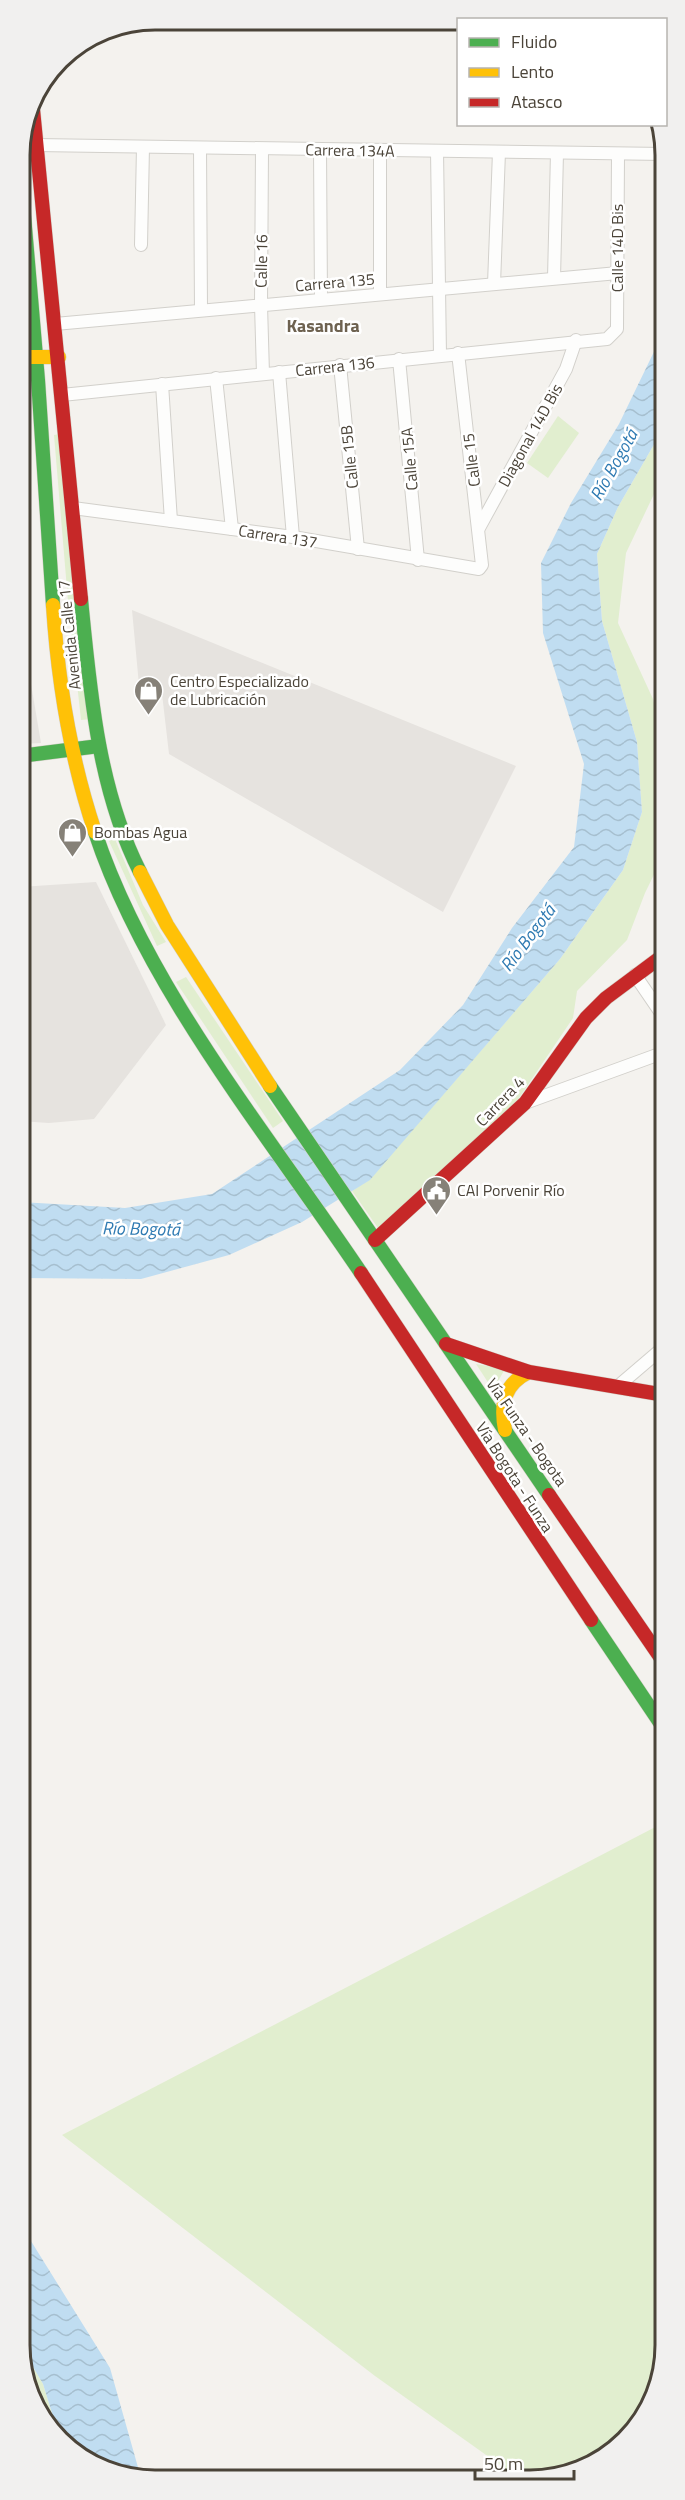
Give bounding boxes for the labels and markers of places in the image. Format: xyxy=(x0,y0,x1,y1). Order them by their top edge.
place label: Centro Especializado de Lubricación xyxy=(170,669,309,711)
shop icon: Centro Especializado de Lubricación xyxy=(133,674,165,716)
shop icon: Bombas Agua xyxy=(57,816,89,858)
place label: Bombas Agua xyxy=(94,820,187,844)
public building icon: CAI Porvenir Río xyxy=(420,1174,452,1216)
place label: CAI Porvenir Río xyxy=(457,1178,565,1202)

